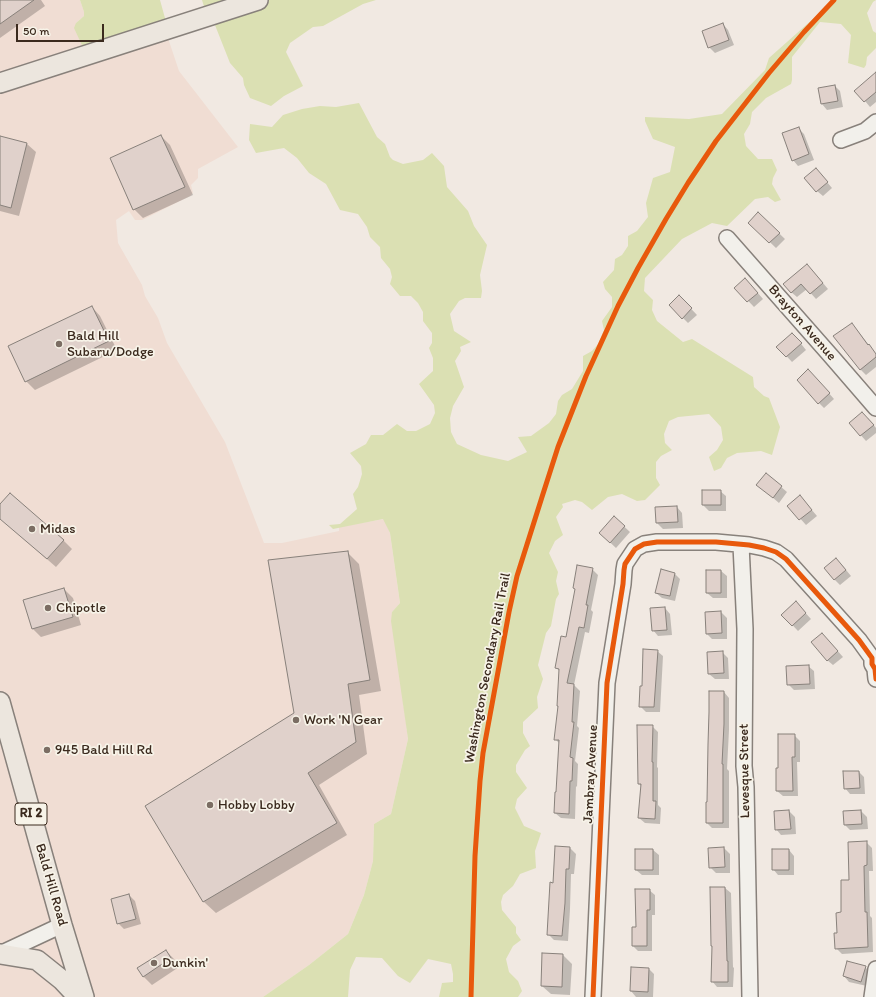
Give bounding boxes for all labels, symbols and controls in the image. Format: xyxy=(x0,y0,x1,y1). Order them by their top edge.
scale bar xyxy=(18,16,106,42)
text: 50 m xyxy=(23,24,49,38)
street label: Brayton Avenue xyxy=(764,281,840,365)
place label: Bald Hill Subaru/Dodge xyxy=(67,328,154,360)
marker: Bald Hill Subaru/Dodge xyxy=(54,339,64,349)
place label: Midas xyxy=(40,521,75,537)
marker: Midas xyxy=(27,524,37,534)
street label: Washington Secondary Rail Trail xyxy=(461,571,515,765)
place label: Chipotle xyxy=(56,600,106,616)
marker: Chipotle xyxy=(43,603,53,613)
place label: Work 'N Gear xyxy=(304,712,383,728)
marker: Work 'N Gear xyxy=(291,715,301,725)
street label: Levesque Street xyxy=(736,723,754,819)
street label: Jambray Avenue xyxy=(580,724,602,824)
place label: 945 Bald Hill Rd xyxy=(55,742,153,758)
marker: 945 Bald Hill Rd xyxy=(42,745,52,755)
place label: Hobby Lobby xyxy=(218,797,295,813)
marker: Hobby Lobby xyxy=(205,800,215,810)
road number: RI 2 xyxy=(15,803,47,825)
street label: Bald Hill Road xyxy=(31,842,71,928)
place label: Dunkin' xyxy=(162,955,208,971)
marker: Dunkin' xyxy=(149,958,159,968)

